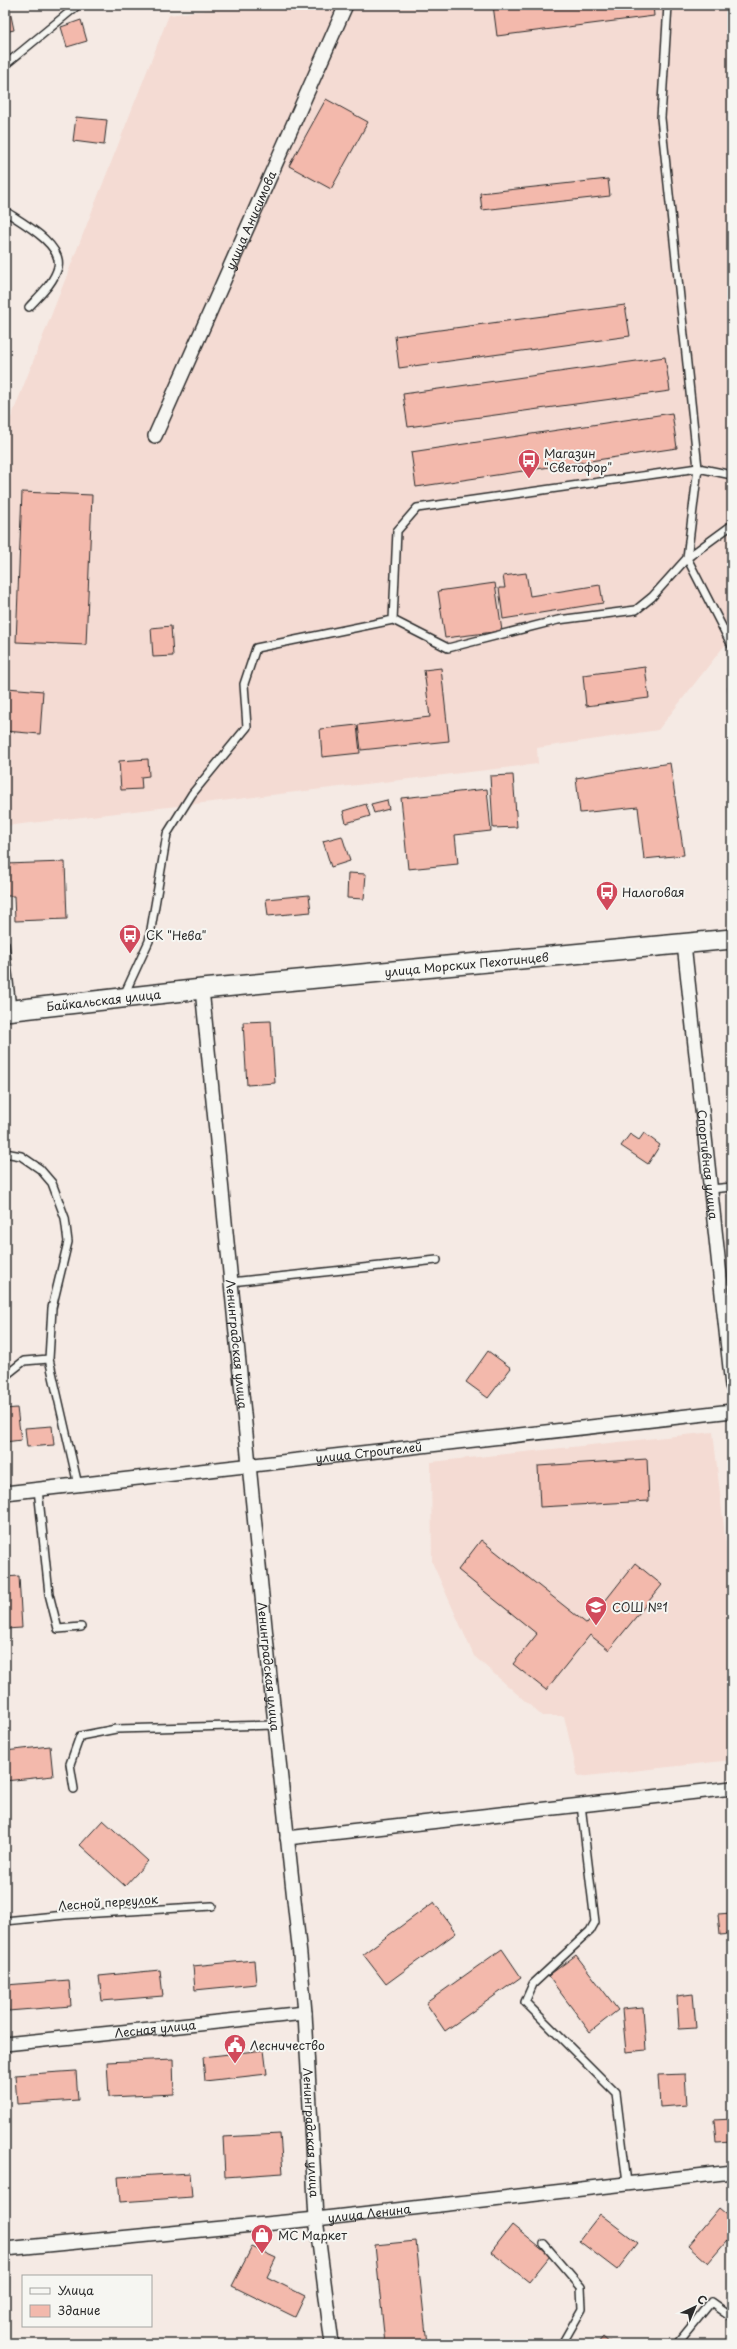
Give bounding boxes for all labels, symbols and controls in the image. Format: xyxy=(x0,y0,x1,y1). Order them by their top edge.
street label: улица Анисимова xyxy=(221,167,281,273)
place label: Магазин "Светофор" xyxy=(544,444,612,476)
bus stop icon: Магазин "Светофор" xyxy=(516,447,542,480)
bus stop icon: Налоговая xyxy=(594,879,620,912)
place label: Налоговая xyxy=(622,883,685,901)
bus stop icon: СК "Нева" xyxy=(117,922,143,955)
place label: СК "Нева" xyxy=(146,926,207,944)
street label: улица Морских Пехотинцев xyxy=(384,947,550,981)
street label: Байкальская улица xyxy=(45,985,162,1015)
street label: Спортивная улица xyxy=(693,1109,723,1221)
street label: Ленинградская улица xyxy=(222,1279,253,1410)
street label: улица Строителей xyxy=(314,1437,423,1467)
school or university icon: СОШ №1 xyxy=(583,1594,609,1627)
place label: СОШ №1 xyxy=(612,1598,668,1616)
street label: Ленинградская улица xyxy=(254,1601,285,1733)
street label: Лесной переулок xyxy=(57,1889,159,1914)
street label: Лесная улица xyxy=(114,2015,197,2042)
public building icon: Лесничество xyxy=(222,2032,248,2065)
place label: Лесничество xyxy=(250,2036,325,2054)
street label: Ленинградская улица xyxy=(299,2067,324,2198)
street label: улица Ленина xyxy=(327,2199,412,2227)
shop icon: МС Маркет xyxy=(249,2222,275,2255)
place label: МС Маркет xyxy=(278,2226,347,2244)
legend xyxy=(22,2275,152,2327)
text: Улица xyxy=(58,2281,94,2299)
north arrow xyxy=(675,2287,715,2327)
text: С xyxy=(693,2290,711,2308)
text: Здание xyxy=(58,2301,100,2319)

